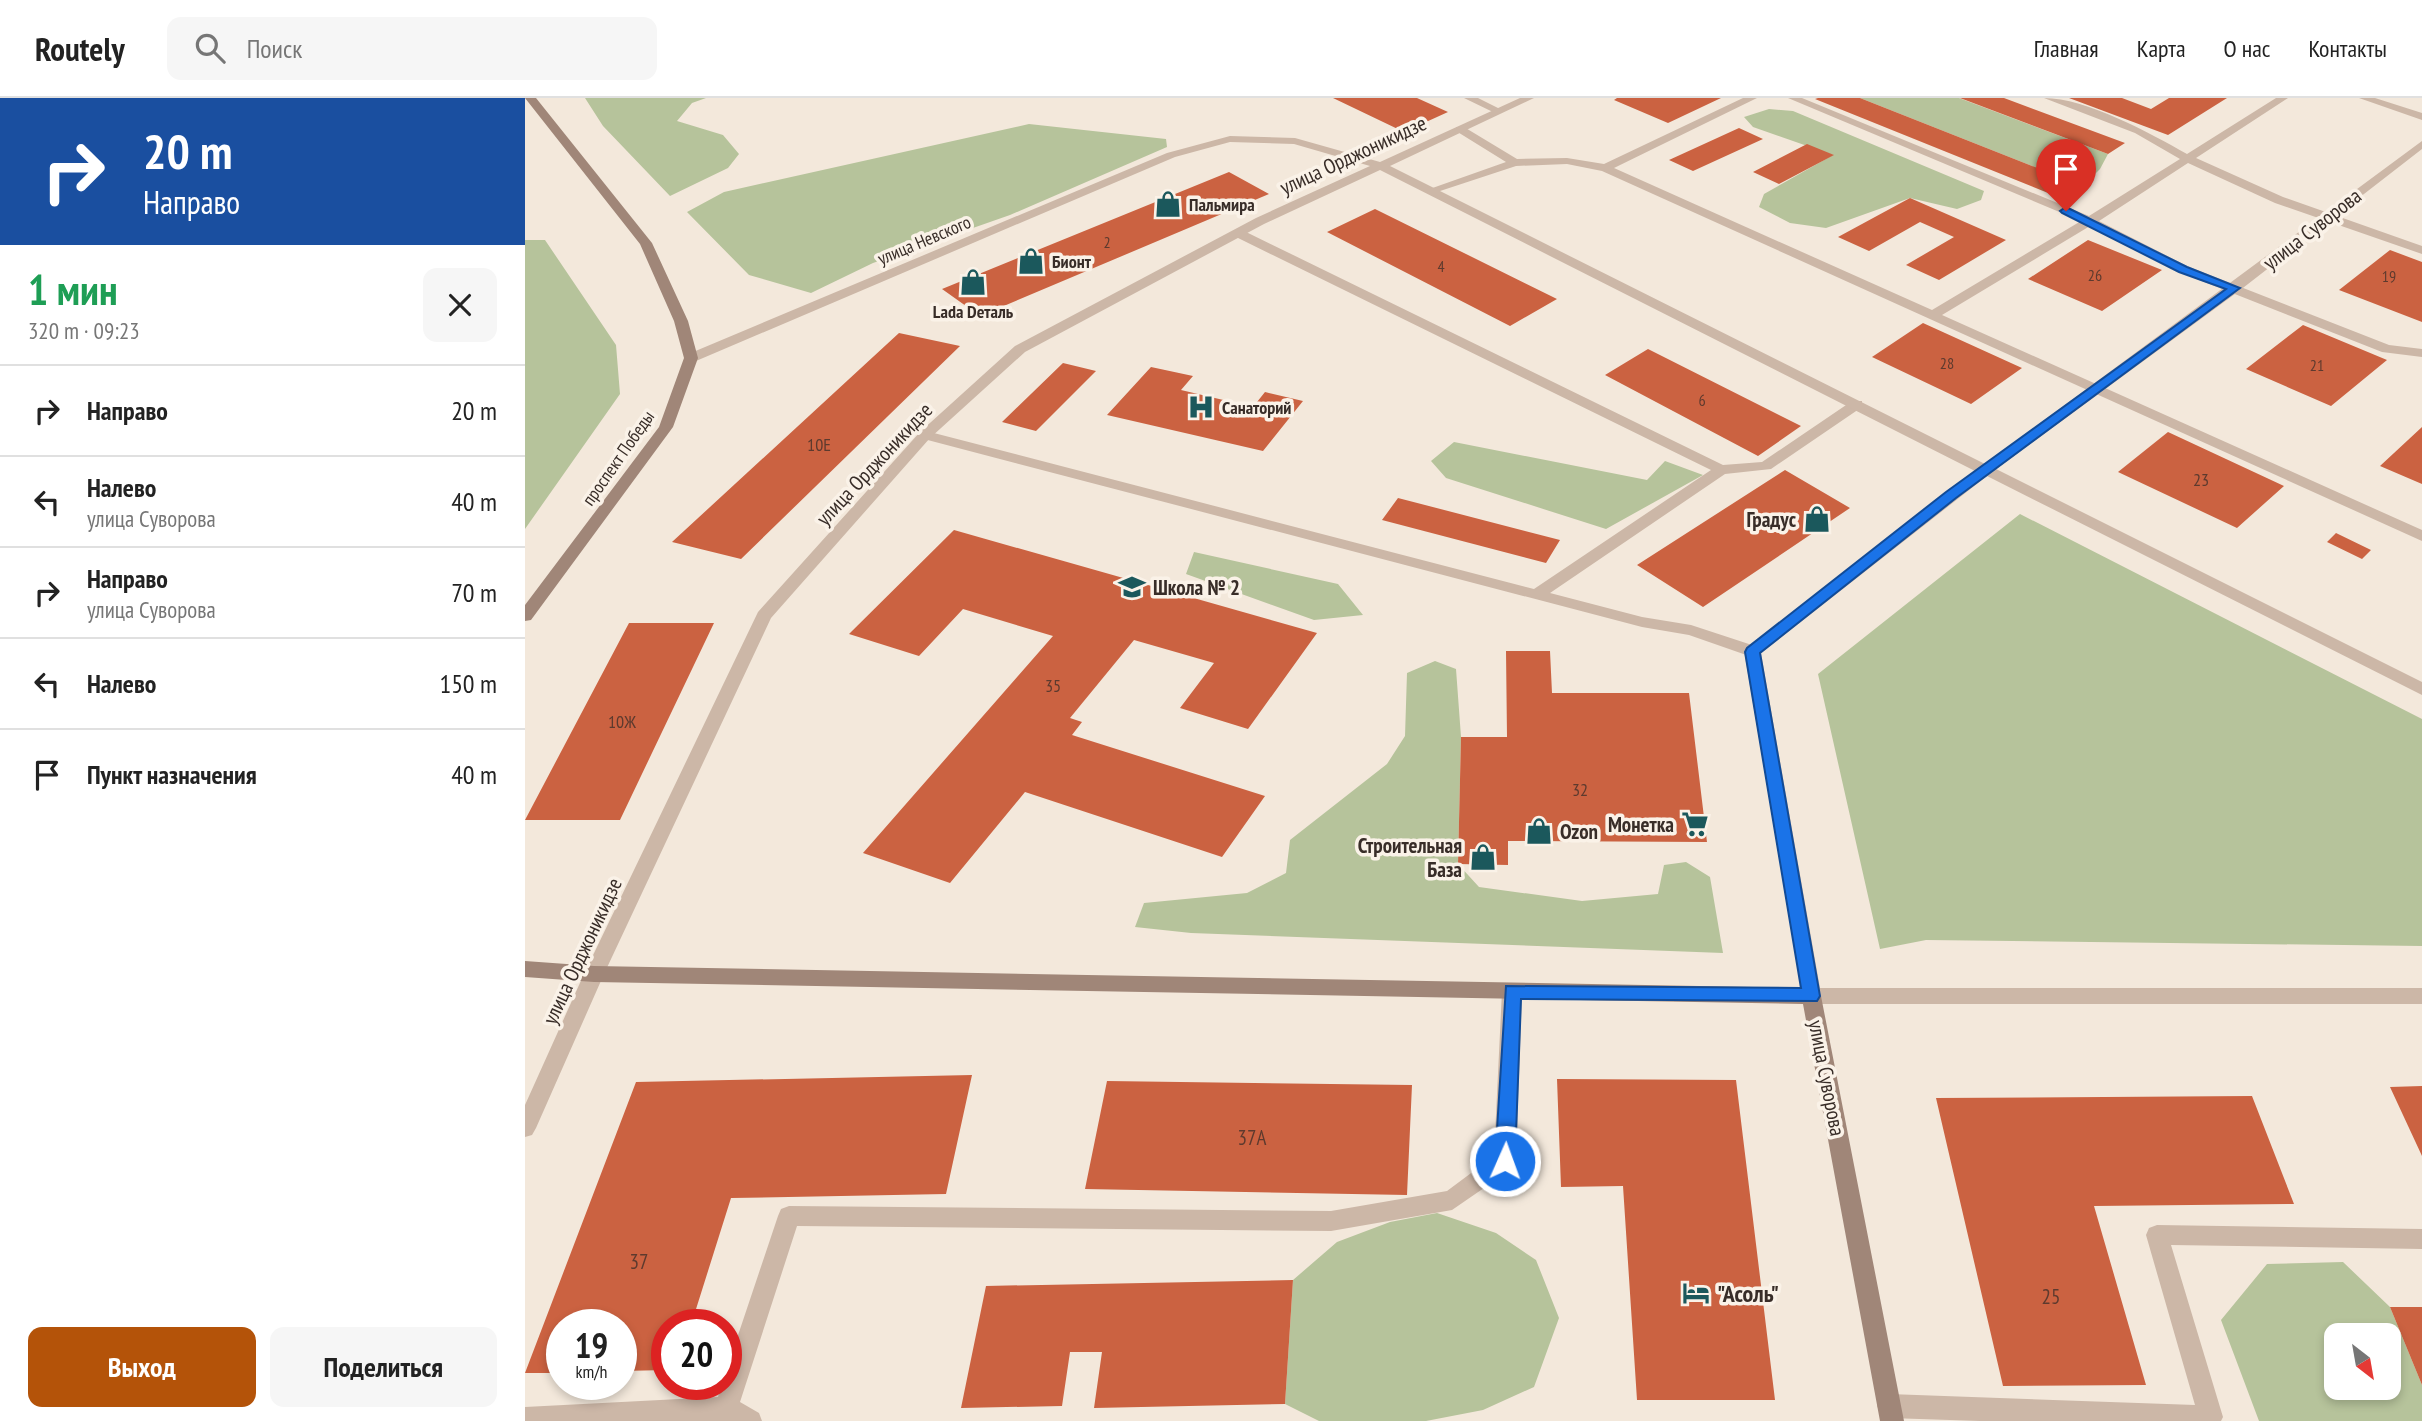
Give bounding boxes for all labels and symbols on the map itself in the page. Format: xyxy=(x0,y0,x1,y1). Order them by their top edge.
street label: улица Орджоникидзе xyxy=(1275,109,1431,201)
pin xyxy=(2036,139,2096,211)
street label: улица Суворова xyxy=(2257,182,2367,276)
shop icon: Пальмира xyxy=(1153,189,1183,219)
place label: Пальмира xyxy=(1189,193,1255,216)
street label: улица Невского xyxy=(874,210,974,270)
house number: 2 xyxy=(1103,232,1111,252)
shop icon: Бионт xyxy=(1016,246,1046,276)
place label: Бионт xyxy=(1052,250,1092,273)
house number: 4 xyxy=(1437,256,1445,276)
house number: 26 xyxy=(2088,265,2102,285)
house number: 19 xyxy=(2382,266,2396,286)
shop icon: Lada Dеталь xyxy=(958,267,988,297)
place label: Lada Dеталь xyxy=(933,300,1014,323)
house number: 28 xyxy=(1940,353,1954,373)
house number: 21 xyxy=(2310,355,2324,375)
house number: 6 xyxy=(1698,390,1706,410)
hospital icon: Санаторий xyxy=(1186,392,1216,422)
place label: Санаторий xyxy=(1222,396,1291,419)
street label: улица Орджоникидзе xyxy=(810,397,938,531)
street label: проспект Победы xyxy=(577,406,659,510)
house number: 10Е xyxy=(807,433,831,456)
house number: 23 xyxy=(2193,468,2209,491)
shop icon: Градус xyxy=(1802,504,1832,534)
place label: Градус xyxy=(1746,506,1797,533)
school or university icon: Школа № 2 xyxy=(1117,572,1147,602)
place label: Школа № 2 xyxy=(1153,574,1240,601)
house number: 35 xyxy=(1045,674,1061,697)
house number: 10Ж xyxy=(608,710,636,733)
house number: 32 xyxy=(1572,778,1588,801)
supermarket icon: Монетка xyxy=(1680,809,1710,839)
place label: Монетка xyxy=(1608,811,1674,838)
shop icon: Ozon xyxy=(1524,816,1554,846)
place label: Ozon xyxy=(1560,818,1598,845)
place label: Строительная База xyxy=(1358,832,1462,883)
shop icon: Строительная База xyxy=(1468,842,1498,872)
street label: улица Орджоникидзе xyxy=(536,873,628,1029)
street label: улица Суворова xyxy=(1803,1018,1851,1138)
house number: 37А xyxy=(1238,1124,1266,1151)
position arrow xyxy=(1468,1124,1542,1198)
house number: 37 xyxy=(630,1248,648,1275)
hotel icon: "Асоль" xyxy=(1681,1278,1711,1308)
place label: "Асоль" xyxy=(1717,1278,1779,1309)
house number: 25 xyxy=(2042,1283,2060,1310)
speed limit sign: 20 xyxy=(651,1309,742,1400)
north arrow xyxy=(2324,1323,2401,1400)

